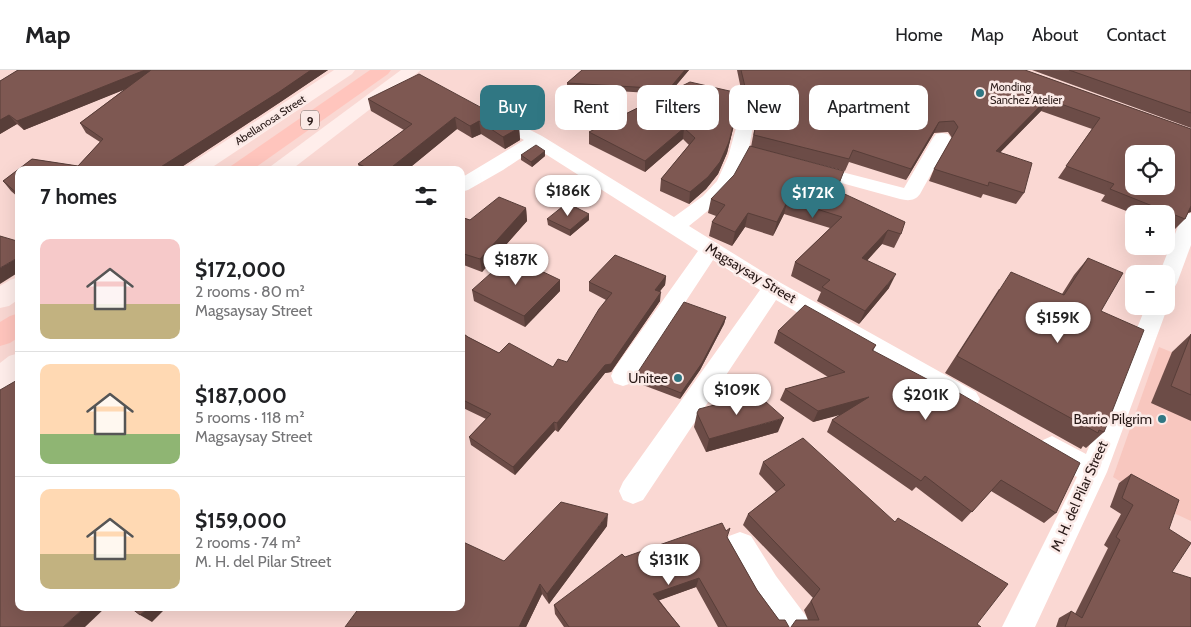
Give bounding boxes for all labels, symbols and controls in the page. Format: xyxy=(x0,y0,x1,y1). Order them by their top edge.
text: Map xyxy=(25,20,71,49)
text: Home xyxy=(895,24,943,46)
text: Map xyxy=(971,24,1004,46)
text: About xyxy=(1032,24,1078,46)
text: Contact xyxy=(1106,24,1166,46)
place label: Monding Sanchez Atelier xyxy=(990,80,1062,107)
chip: Buy xyxy=(480,85,545,130)
chip: Rent xyxy=(555,85,627,130)
chip: Filters xyxy=(637,85,719,130)
chip: New xyxy=(729,85,799,130)
chip: Apartment xyxy=(809,85,928,130)
marker: Monding Sanchez Atelier xyxy=(974,87,986,99)
street label: Abellanosa Street xyxy=(232,92,308,148)
road number: 9 xyxy=(301,110,319,130)
map controls xyxy=(1125,145,1175,315)
button: locate xyxy=(1125,145,1175,195)
pin: $186K xyxy=(533,174,603,217)
pin: $172K xyxy=(778,176,848,219)
text: $186K xyxy=(546,181,590,200)
icon: filters xyxy=(412,182,440,210)
text: $172K xyxy=(792,183,834,202)
text: 7 homes xyxy=(40,184,117,209)
button: + xyxy=(1125,205,1175,255)
street label: Magsaysay Street xyxy=(702,239,800,307)
pin: $187K xyxy=(481,244,551,286)
text: $187K xyxy=(494,250,538,269)
text: $172,000 xyxy=(195,257,286,282)
icon: home xyxy=(80,259,140,319)
button: − xyxy=(1125,265,1175,315)
text: 2 rooms · 80 m² xyxy=(195,282,305,301)
text: Magsaysay Street xyxy=(195,301,312,320)
pin: $159K xyxy=(1023,302,1093,344)
text: $159K xyxy=(1037,308,1079,327)
place label: Unitee xyxy=(628,369,668,387)
marker: Unitee xyxy=(672,372,684,384)
pin: $109K xyxy=(702,374,772,416)
pin: $201K xyxy=(891,378,961,421)
text: $109K xyxy=(714,380,760,399)
text: $187,000 xyxy=(195,383,287,408)
icon: home xyxy=(80,384,140,444)
text: $201K xyxy=(904,385,948,404)
text: 5 rooms · 118 m² xyxy=(195,408,304,427)
place label: Barrio Pilgrim xyxy=(1073,410,1152,428)
marker: Barrio Pilgrim xyxy=(1156,413,1168,425)
text: Magsaysay Street xyxy=(195,427,312,446)
street label: M. H. del Pilar Street xyxy=(1047,438,1112,554)
text: $159,000 xyxy=(195,508,287,533)
icon: home xyxy=(80,509,140,569)
text: 2 rooms · 74 m² xyxy=(195,533,301,552)
pin: $131K xyxy=(634,544,704,586)
text: $131K xyxy=(649,550,689,569)
text: M. H. del Pilar Street xyxy=(195,552,331,571)

